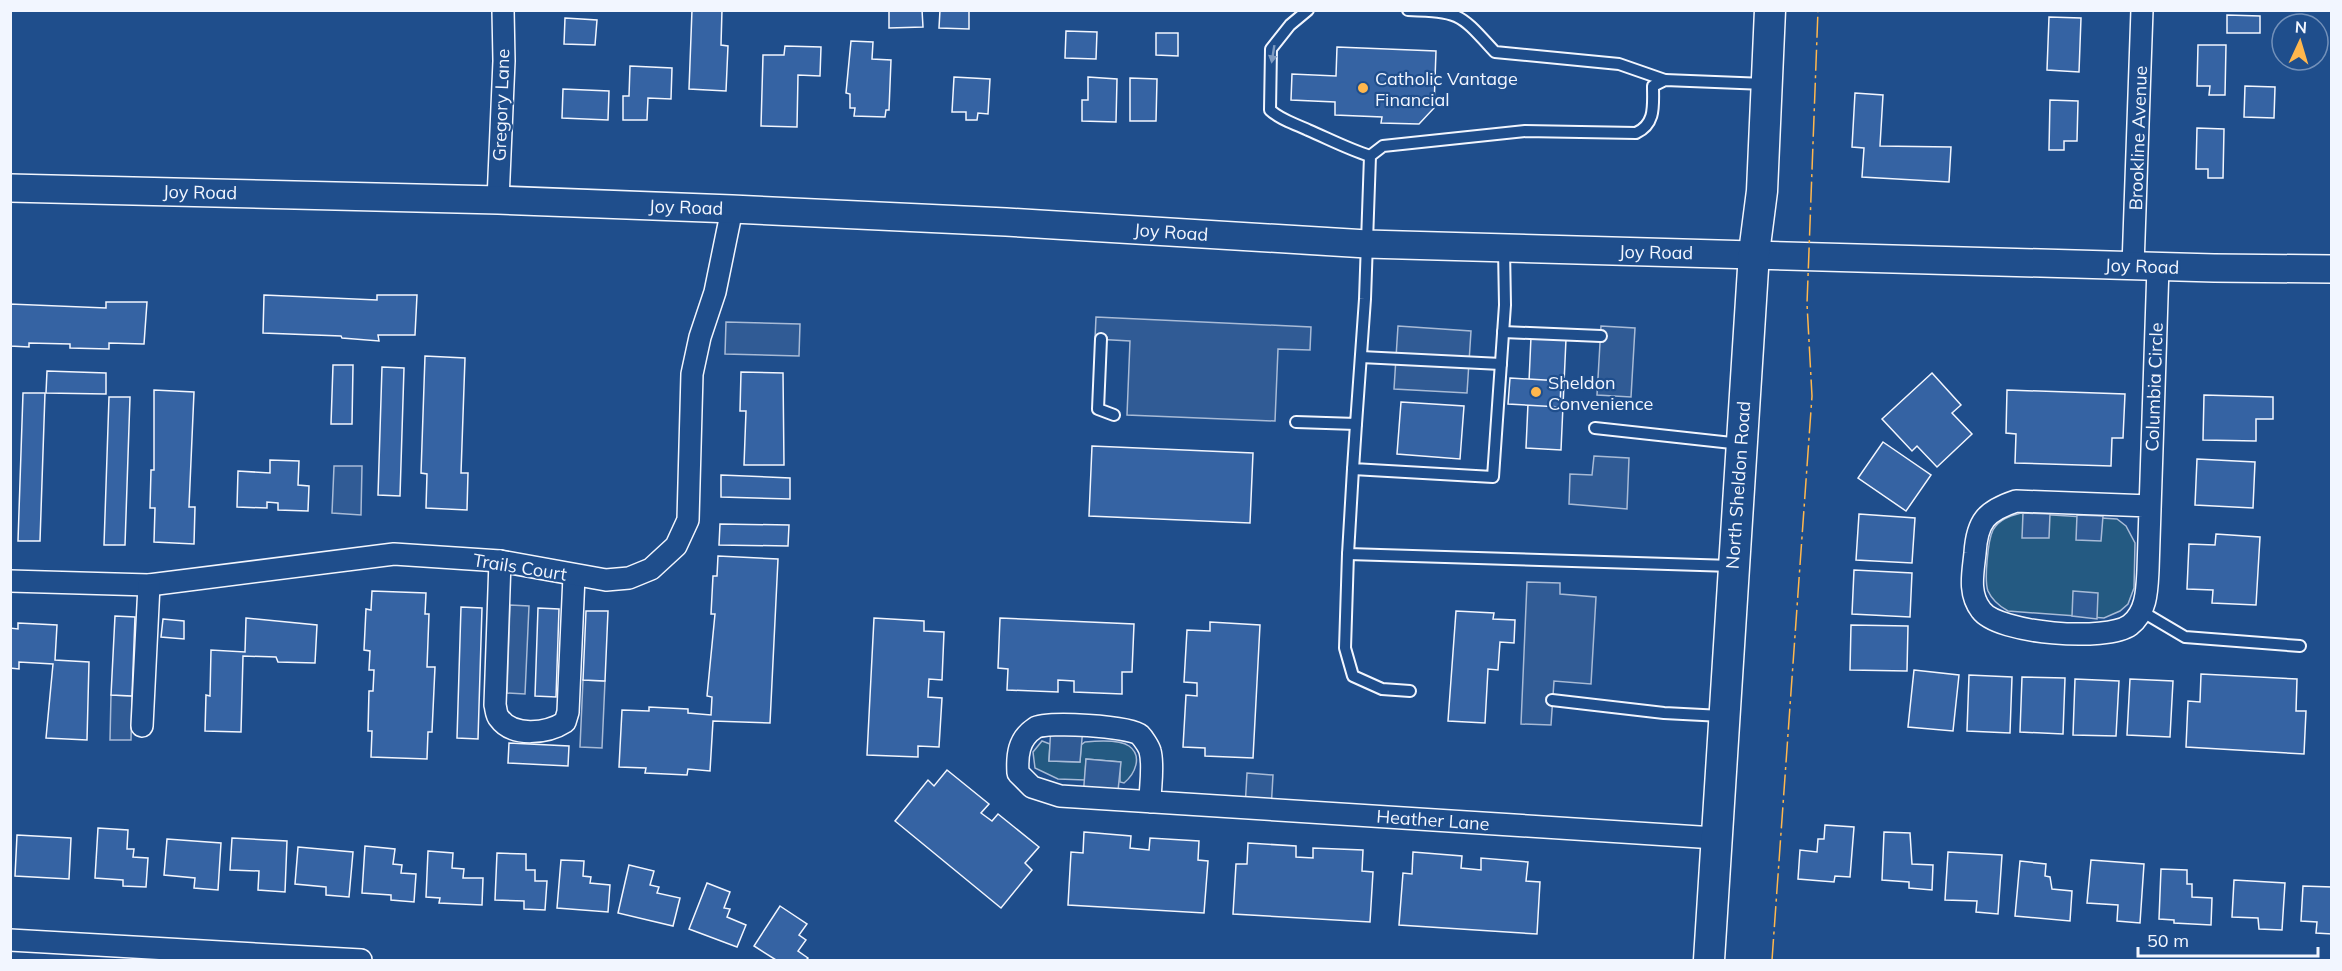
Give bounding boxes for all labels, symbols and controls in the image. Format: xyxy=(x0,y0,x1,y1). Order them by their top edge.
north arrow xyxy=(2270,12,2330,72)
text: N xyxy=(2294,17,2308,37)
one-way arrow xyxy=(1268,44,1277,63)
street label: Gregory Lane xyxy=(488,48,514,162)
street label: Brookline Avenue xyxy=(2124,65,2152,211)
place label: Catholic Vantage Financial xyxy=(1375,67,1518,111)
marker: Catholic Vantage Financial xyxy=(1356,81,1370,95)
street label: Joy Road xyxy=(163,180,237,204)
street label: Joy Road xyxy=(648,194,724,220)
street label: Joy Road xyxy=(1133,218,1209,246)
street label: Joy Road xyxy=(1619,240,1693,264)
street label: Joy Road xyxy=(2104,253,2180,279)
street label: Columbia Circle xyxy=(2140,322,2168,452)
place label: Sheldon Convenience xyxy=(1548,371,1653,415)
marker: Sheldon Convenience xyxy=(1529,385,1543,399)
street label: North Sheldon Road xyxy=(1721,400,1755,570)
street label: Trails Court xyxy=(471,548,569,586)
street label: Heather Lane xyxy=(1376,805,1490,835)
scale bar xyxy=(2138,920,2318,958)
text: 50 m xyxy=(2147,929,2189,952)

